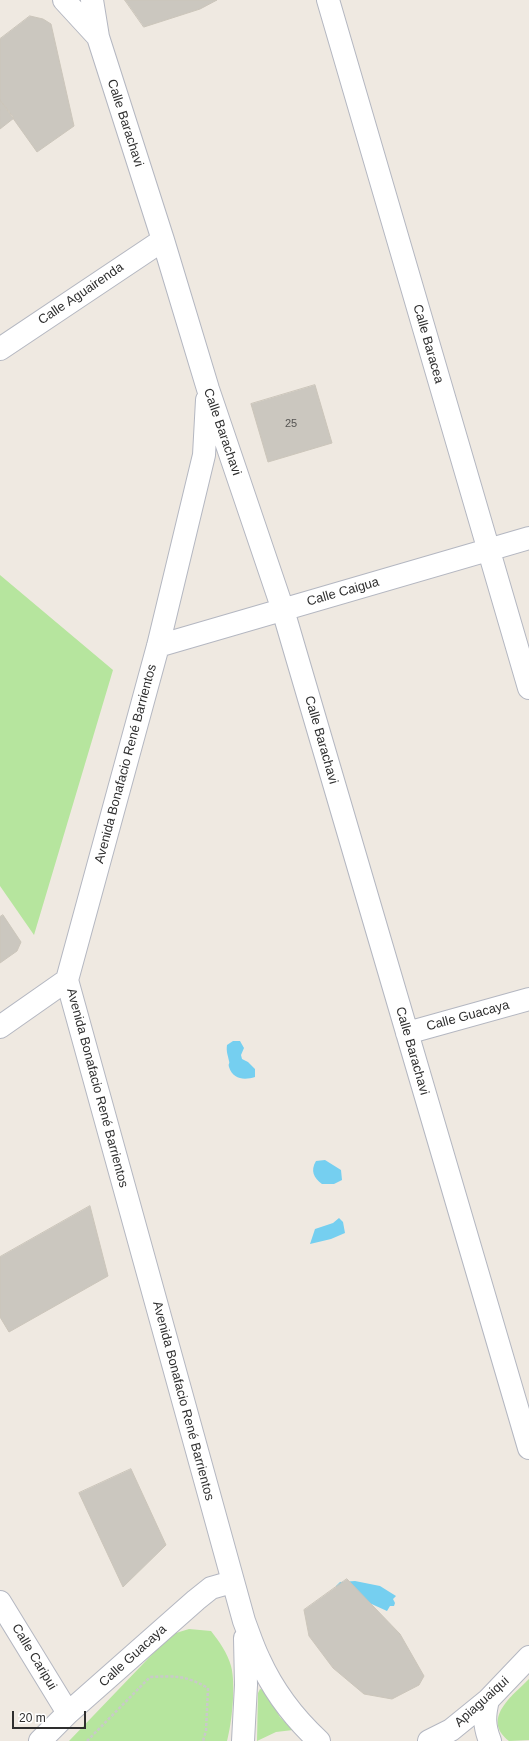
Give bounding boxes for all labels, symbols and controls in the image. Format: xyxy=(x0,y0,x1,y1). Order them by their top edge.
street label: Calle Barachavi xyxy=(104,77,146,169)
street label: Calle Aguairenda xyxy=(35,260,127,328)
street label: Calle Baracea xyxy=(409,303,447,385)
street label: Calle Barachavi xyxy=(200,386,244,478)
house number: 25 xyxy=(285,417,297,431)
street label: Calle Caigua xyxy=(305,574,381,610)
street label: Avenida Bonafacio René Barrientos xyxy=(92,663,160,865)
street label: Calle Barachavi xyxy=(301,694,341,786)
street label: Avenida Bonafacio René Barrientos xyxy=(63,987,131,1189)
street label: Calle Guacaya xyxy=(425,997,511,1035)
street label: Calle Barachavi xyxy=(392,1005,432,1097)
street label: Avenida Bonafacio René Barrientos xyxy=(149,1300,217,1502)
street label: Calle Caripui xyxy=(8,1621,60,1693)
street label: Calle Guacaya xyxy=(96,1622,170,1690)
street label: Apiaguaiqui xyxy=(452,1673,512,1731)
scale bar xyxy=(14,1703,88,1729)
text: 20 m xyxy=(19,1711,46,1725)

